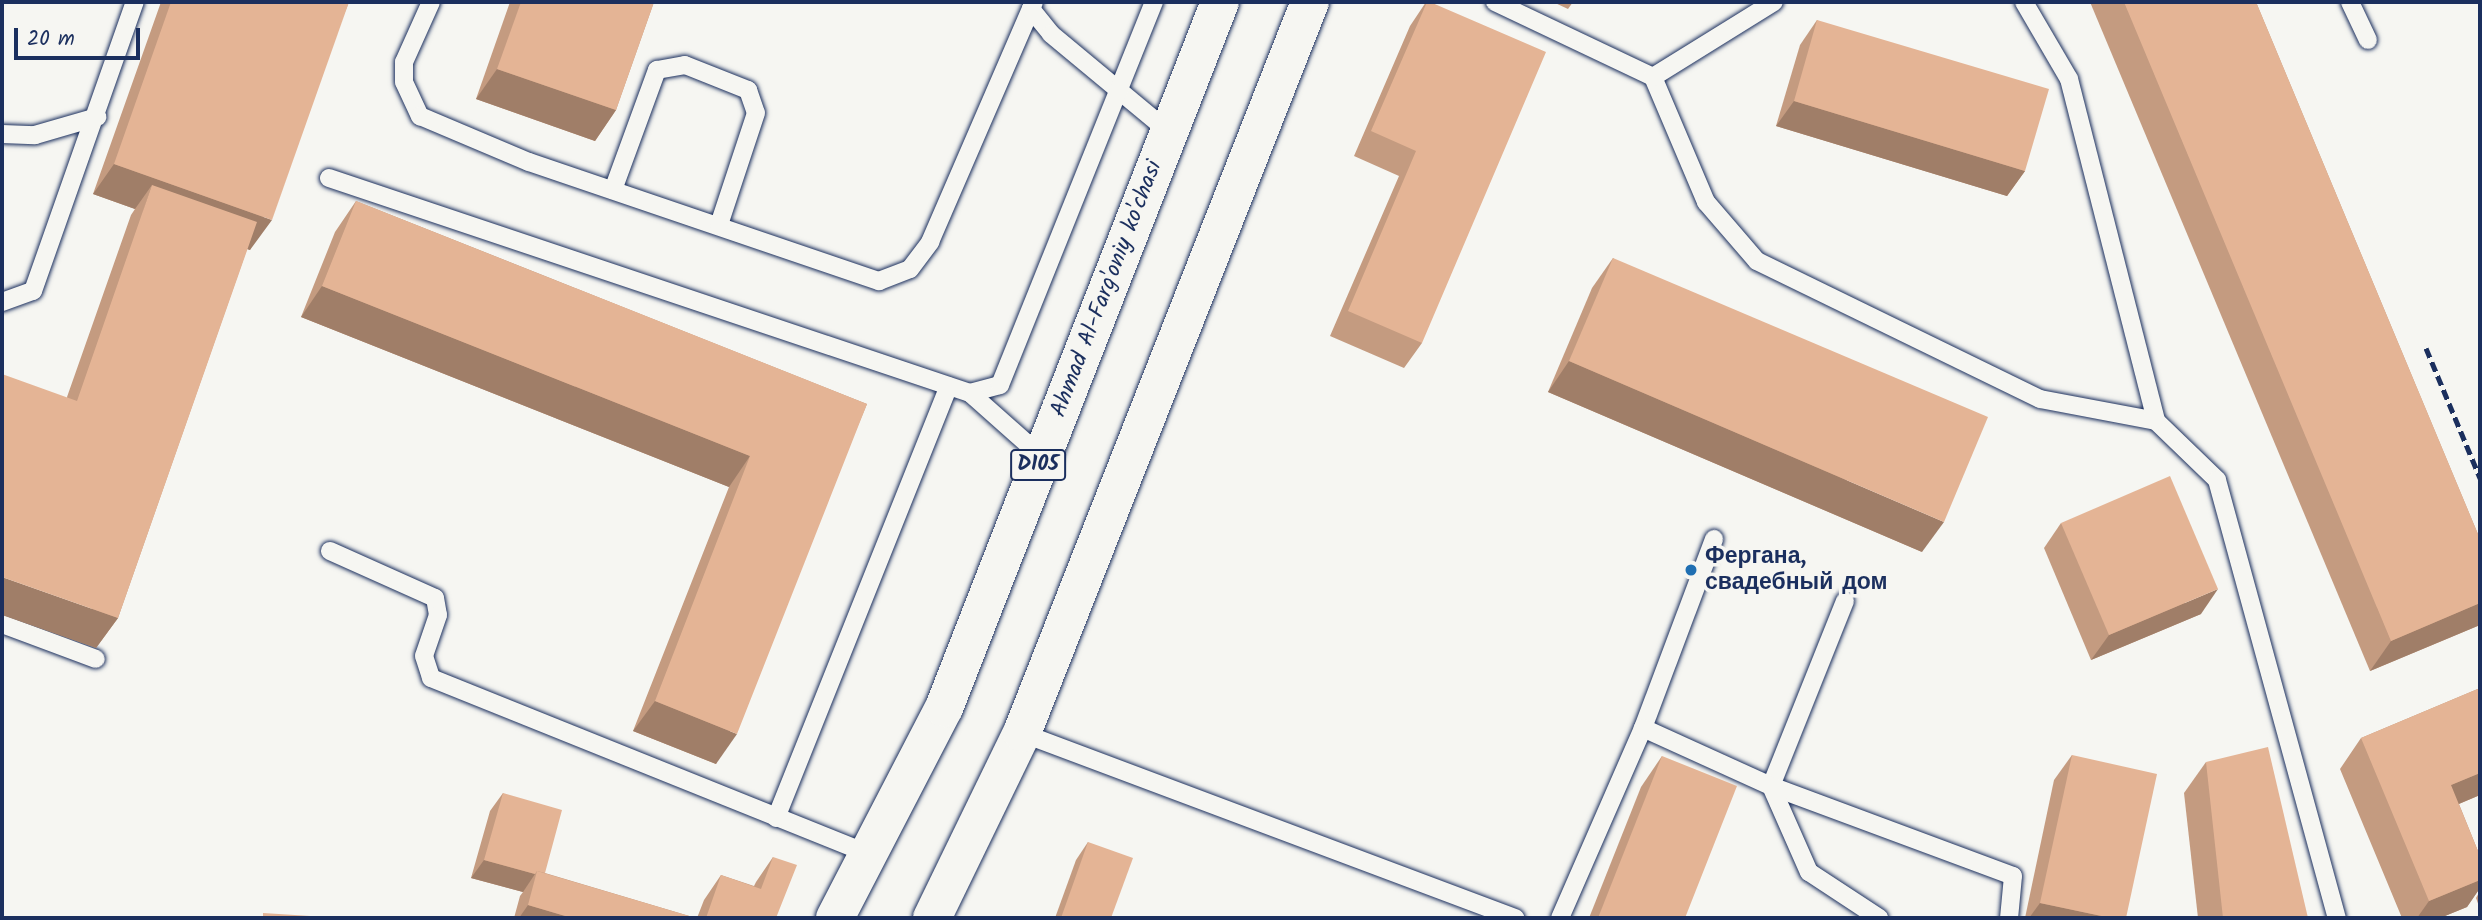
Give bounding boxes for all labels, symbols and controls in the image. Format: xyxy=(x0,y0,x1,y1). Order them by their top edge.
scale bar xyxy=(18,14,144,58)
text: 20 m xyxy=(27,23,75,56)
street label: Ahmad Al-Farg'oniy ko'chasi xyxy=(1045,157,1169,421)
road number: D105 xyxy=(1010,448,1066,482)
place label: Фергана, свадебный дом xyxy=(1705,543,1888,597)
marker: Фергана, свадебный дом xyxy=(1683,562,1699,578)

